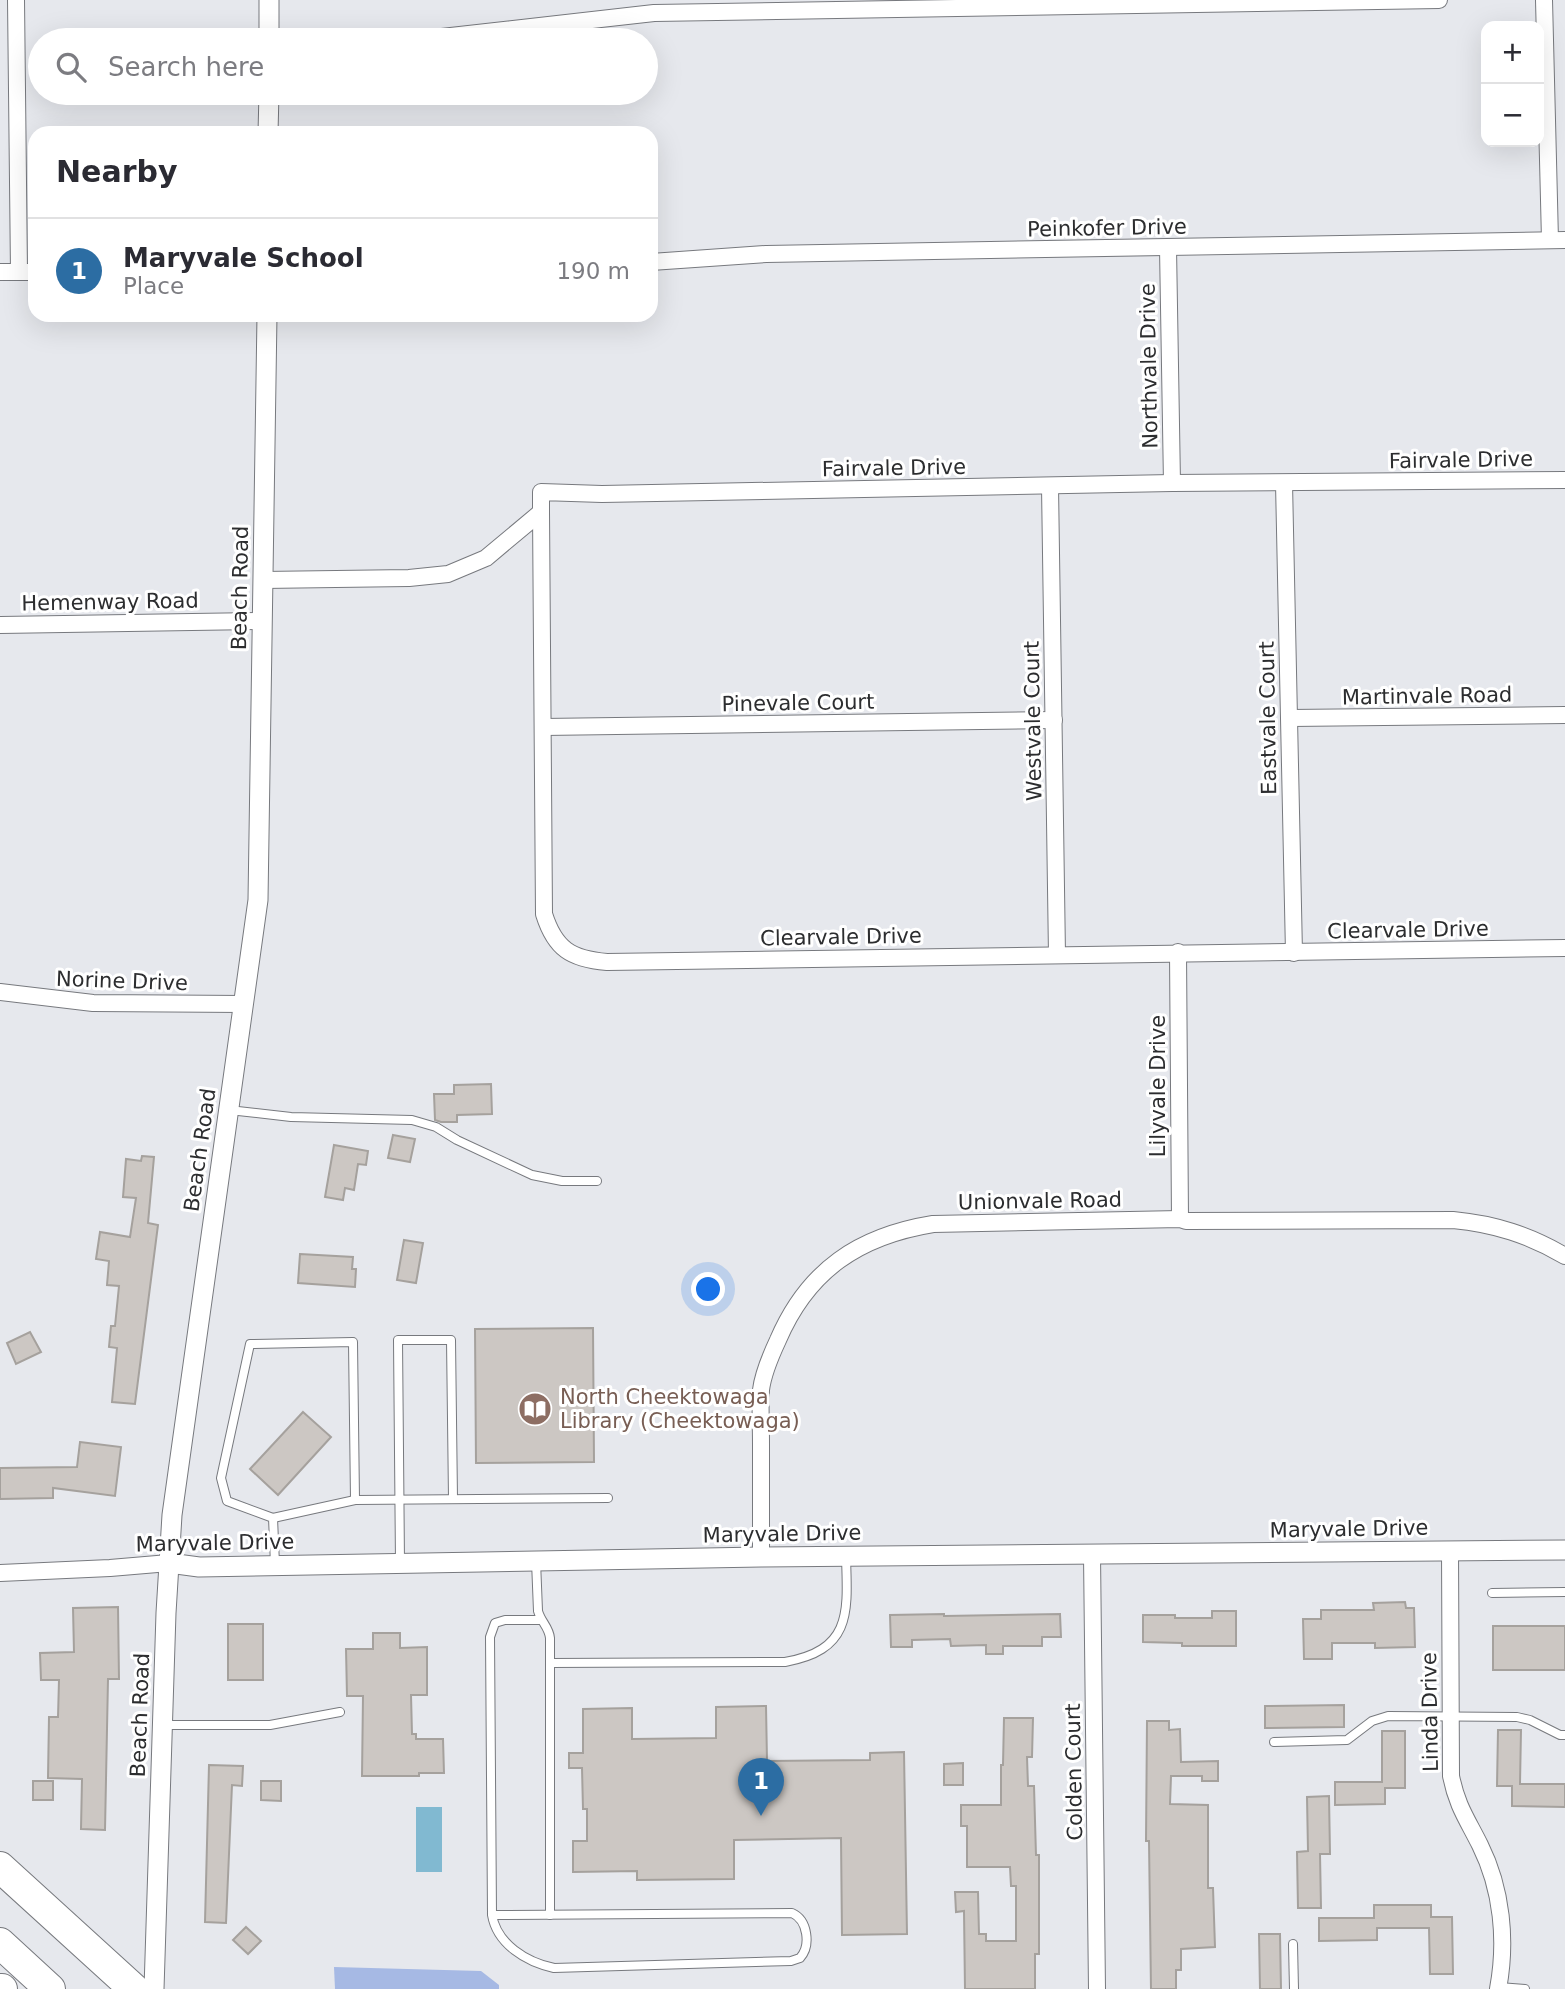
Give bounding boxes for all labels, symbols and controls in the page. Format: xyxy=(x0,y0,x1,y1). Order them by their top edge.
map controls xyxy=(1481,21,1544,147)
button: + xyxy=(1481,21,1544,84)
search box xyxy=(28,28,658,105)
icon: search xyxy=(52,48,90,86)
text: Search here xyxy=(108,52,264,82)
button: − xyxy=(1481,84,1544,147)
text: Nearby xyxy=(56,154,178,189)
street label: Peinkofer Drive xyxy=(1027,215,1187,241)
text: Maryvale School xyxy=(123,243,364,273)
text: 1 xyxy=(71,258,87,284)
text: 190 m xyxy=(556,258,630,284)
text: Place xyxy=(123,273,184,299)
street label: Northvale Drive xyxy=(1136,283,1162,449)
street label: Fairvale Drive xyxy=(1389,447,1533,473)
street label: Fairvale Drive xyxy=(822,455,966,481)
street label: Beach Road xyxy=(227,526,253,650)
street label: Hemenway Road xyxy=(21,588,199,616)
street label: Westvale Court xyxy=(1020,641,1046,801)
street label: Eastvale Court xyxy=(1255,641,1281,795)
street label: Martinvale Road xyxy=(1342,683,1512,709)
street label: Pinevale Court xyxy=(721,690,875,716)
street label: Clearvale Drive xyxy=(1327,917,1489,943)
street label: Clearvale Drive xyxy=(760,924,922,950)
street label: Norine Drive xyxy=(56,967,188,995)
street label: Lilyvale Drive xyxy=(1146,1015,1170,1157)
street label: Beach Road xyxy=(179,1087,221,1213)
street label: Unionvale Road xyxy=(958,1188,1122,1214)
your location xyxy=(691,1272,725,1306)
place label: North Cheektowaga Library (Cheektowaga) xyxy=(560,1385,800,1433)
library icon: North Cheektowaga Library (Cheektowaga) xyxy=(516,1390,554,1428)
street label: Maryvale Drive xyxy=(1269,1516,1429,1542)
street label: Maryvale Drive xyxy=(702,1521,862,1547)
street label: Maryvale Drive xyxy=(135,1530,295,1556)
street label: Beach Road xyxy=(126,1652,154,1778)
street label: Linda Drive xyxy=(1417,1652,1443,1772)
street label: Colden Court xyxy=(1061,1703,1087,1841)
pin: 1 xyxy=(738,1758,784,1816)

